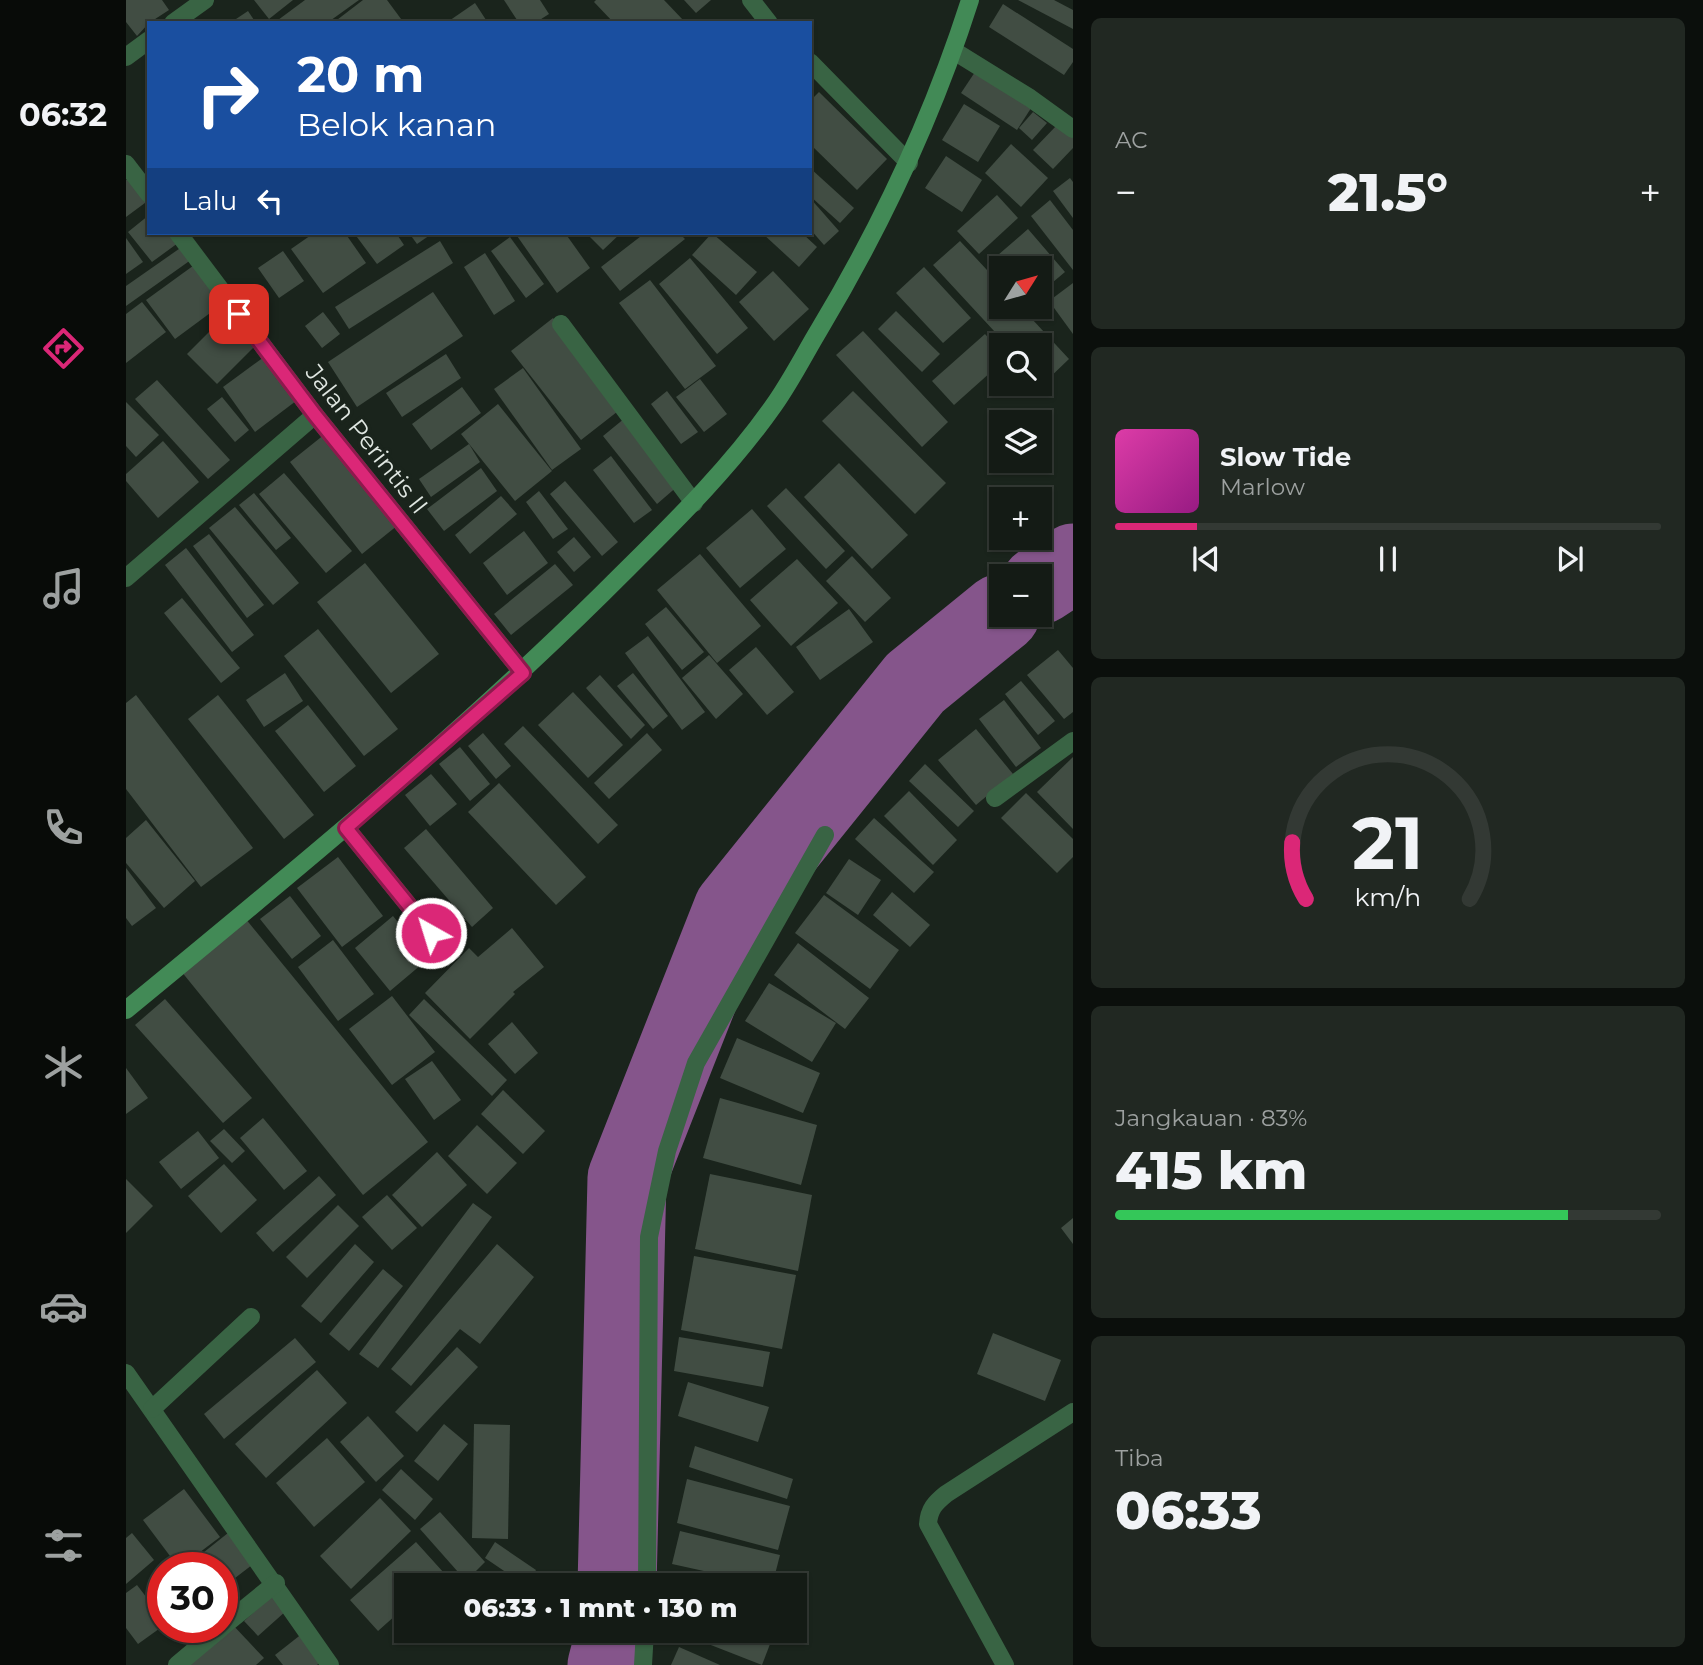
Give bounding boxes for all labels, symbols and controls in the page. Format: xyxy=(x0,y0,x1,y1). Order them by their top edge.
text: 20 m xyxy=(297,45,424,104)
icon: right xyxy=(182,49,273,140)
text: 06:32 xyxy=(19,95,107,134)
text: Belok kanan xyxy=(297,105,497,144)
text: AC xyxy=(1115,126,1148,154)
text: 21.5° xyxy=(1328,161,1448,224)
text: − xyxy=(1115,169,1137,216)
text: + xyxy=(1639,169,1661,216)
icon: left xyxy=(251,182,289,220)
text: Lalu xyxy=(182,185,237,217)
north arrow xyxy=(989,256,1052,318)
map controls xyxy=(989,256,1052,627)
pin xyxy=(209,284,269,344)
icon: arrive xyxy=(220,295,258,333)
icon: directions xyxy=(39,324,88,373)
button: search xyxy=(989,333,1052,396)
street label: Jalan Perintis II xyxy=(299,358,434,519)
button: layers xyxy=(989,410,1052,473)
text: Slow Tide xyxy=(1220,441,1351,473)
text: Marlow xyxy=(1220,473,1305,501)
button: + xyxy=(989,487,1052,550)
icon: previous xyxy=(1187,540,1225,578)
icon: pause xyxy=(1369,540,1407,578)
icon: next xyxy=(1551,540,1589,578)
icon: music xyxy=(39,564,88,613)
button: − xyxy=(989,564,1052,627)
text: 21 xyxy=(1352,799,1424,887)
icon: phone xyxy=(39,803,88,852)
text: km/h xyxy=(1355,881,1421,911)
position arrow xyxy=(394,896,468,970)
icon: climate xyxy=(39,1042,88,1091)
text: Jangkauan · 83% xyxy=(1115,1104,1307,1132)
text: 415 km xyxy=(1115,1139,1307,1202)
icon: car xyxy=(39,1282,88,1331)
text: Tiba xyxy=(1115,1444,1163,1472)
text: 06:33 xyxy=(1115,1479,1262,1542)
icon: filters xyxy=(39,1521,88,1570)
speed limit sign: 30 xyxy=(147,1552,238,1643)
text: 06:33 · 1 mnt · 130 m xyxy=(463,1592,738,1624)

